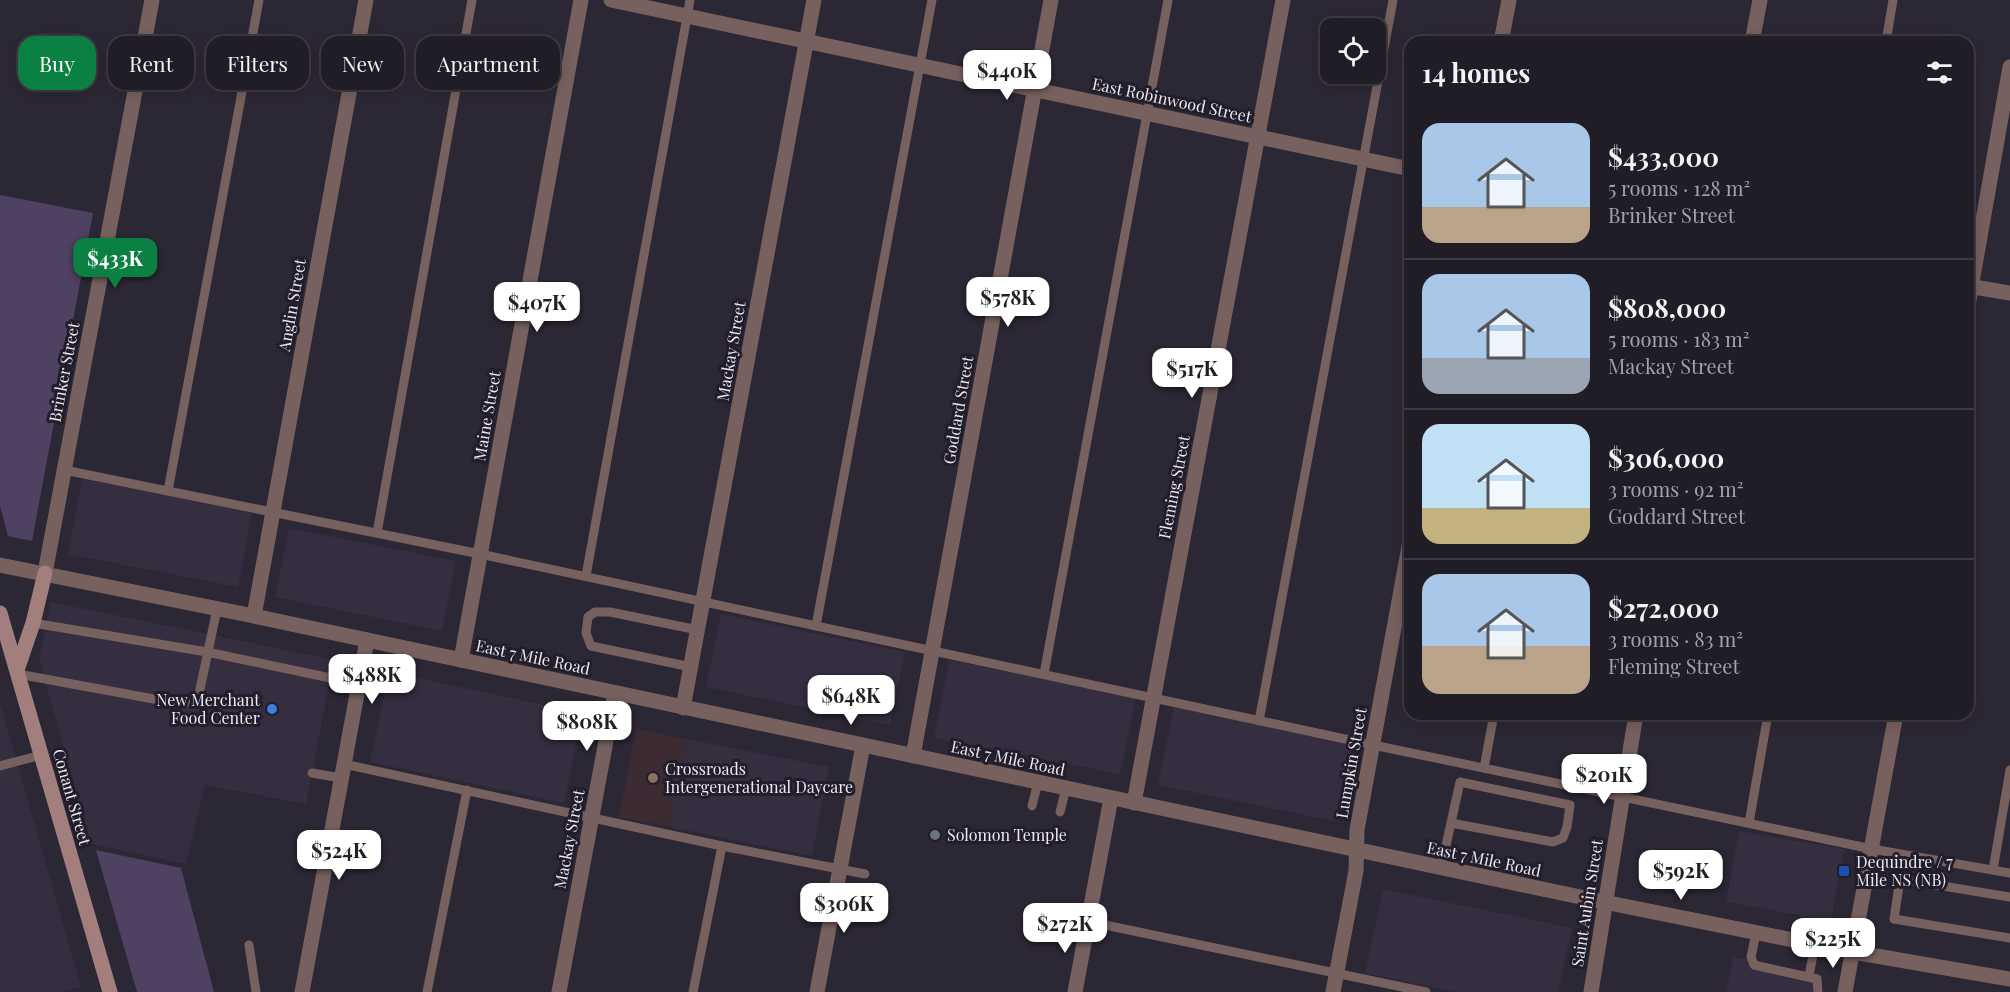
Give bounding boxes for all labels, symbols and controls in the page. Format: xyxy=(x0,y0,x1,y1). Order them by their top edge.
map controls xyxy=(1320,18,1386,84)
button: locate xyxy=(1320,18,1386,84)
chip: Buy xyxy=(18,36,96,90)
chip: Rent xyxy=(108,36,194,90)
chip: Filters xyxy=(206,36,309,90)
chip: New xyxy=(321,36,404,90)
chip: Apartment xyxy=(416,36,560,90)
pin: $440K xyxy=(965,50,1049,101)
text: 14 homes xyxy=(1422,55,1530,90)
text: $440K xyxy=(977,56,1037,83)
icon: filters xyxy=(1923,56,1956,89)
street label: East Robinwood Street xyxy=(1090,72,1254,127)
text: $433,000 xyxy=(1608,139,1719,174)
icon: home xyxy=(1470,147,1542,219)
text: 5 rooms · 128 m² xyxy=(1608,174,1750,201)
text: Brinker Street xyxy=(1608,201,1735,228)
pin: $433K xyxy=(73,238,157,289)
text: $433K xyxy=(87,244,143,271)
street label: Anglin Street xyxy=(273,257,310,354)
pin: $578K xyxy=(966,277,1050,328)
pin: $407K xyxy=(495,282,579,333)
text: $578K xyxy=(980,283,1036,310)
text: $407K xyxy=(508,288,566,315)
text: $808,000 xyxy=(1608,290,1726,325)
icon: home xyxy=(1470,298,1542,370)
street label: Mackay Street xyxy=(711,299,750,402)
street label: Brinker Street xyxy=(44,320,84,424)
text: 5 rooms · 183 m² xyxy=(1608,325,1749,352)
pin: $517K xyxy=(1150,348,1234,399)
text: Mackay Street xyxy=(1608,352,1734,379)
street label: Goddard Street xyxy=(938,354,977,466)
text: $517K xyxy=(1166,354,1218,381)
street label: Maine Street xyxy=(468,369,505,463)
street label: Fleming Street xyxy=(1153,433,1194,541)
text: $306,000 xyxy=(1608,440,1724,475)
icon: home xyxy=(1470,448,1542,520)
text: 3 rooms · 92 m² xyxy=(1608,475,1744,502)
text: Goddard Street xyxy=(1608,502,1745,529)
text: $272,000 xyxy=(1608,590,1719,625)
icon: home xyxy=(1470,598,1542,670)
text: 3 rooms · 83 m² xyxy=(1608,625,1743,652)
street label: East 7 Mile Road xyxy=(474,634,592,679)
text: Fleming Street xyxy=(1608,652,1739,679)
pin: $488K xyxy=(330,654,414,705)
text: $488K xyxy=(343,660,401,687)
pin: $648K xyxy=(809,675,893,726)
text: $648K xyxy=(822,681,880,708)
place label: New Merchant Food Center xyxy=(156,689,260,728)
pin: $808K xyxy=(545,701,629,752)
marker: New Merchant Food Center xyxy=(265,702,279,716)
street label: Lumpkin Street xyxy=(1330,706,1371,820)
text: $808K xyxy=(556,707,618,734)
street label: East 7 Mile Road xyxy=(949,735,1067,780)
street label: Conant Street xyxy=(49,746,96,848)
pin: $201K xyxy=(1562,754,1646,805)
place label: Crossroads Intergenerational Daycare xyxy=(665,758,853,797)
text: $201K xyxy=(1576,760,1632,787)
marker: Crossroads Intergenerational Daycare xyxy=(646,771,660,785)
street label: Mackay Street xyxy=(549,787,588,890)
place label: Solomon Temple xyxy=(947,824,1067,845)
marker: Solomon Temple xyxy=(928,828,942,842)
pin: $524K xyxy=(297,830,381,881)
text: $524K xyxy=(311,836,367,863)
street label: East 7 Mile Road xyxy=(1425,836,1543,881)
street label: Saint Aubin Street xyxy=(1566,837,1607,968)
pin: $592K xyxy=(1639,850,1723,901)
place label: Dequindre / 7 Mile NS (NB) xyxy=(1856,851,1953,890)
text: $592K xyxy=(1653,856,1709,883)
marker: Dequindre / 7 Mile NS (NB) xyxy=(1837,864,1851,878)
pin: $306K xyxy=(802,883,886,934)
text: $306K xyxy=(814,889,874,916)
pin: $272K xyxy=(1023,903,1107,954)
text: $272K xyxy=(1037,909,1093,936)
pin: $225K xyxy=(1791,918,1875,969)
text: $225K xyxy=(1805,924,1861,951)

